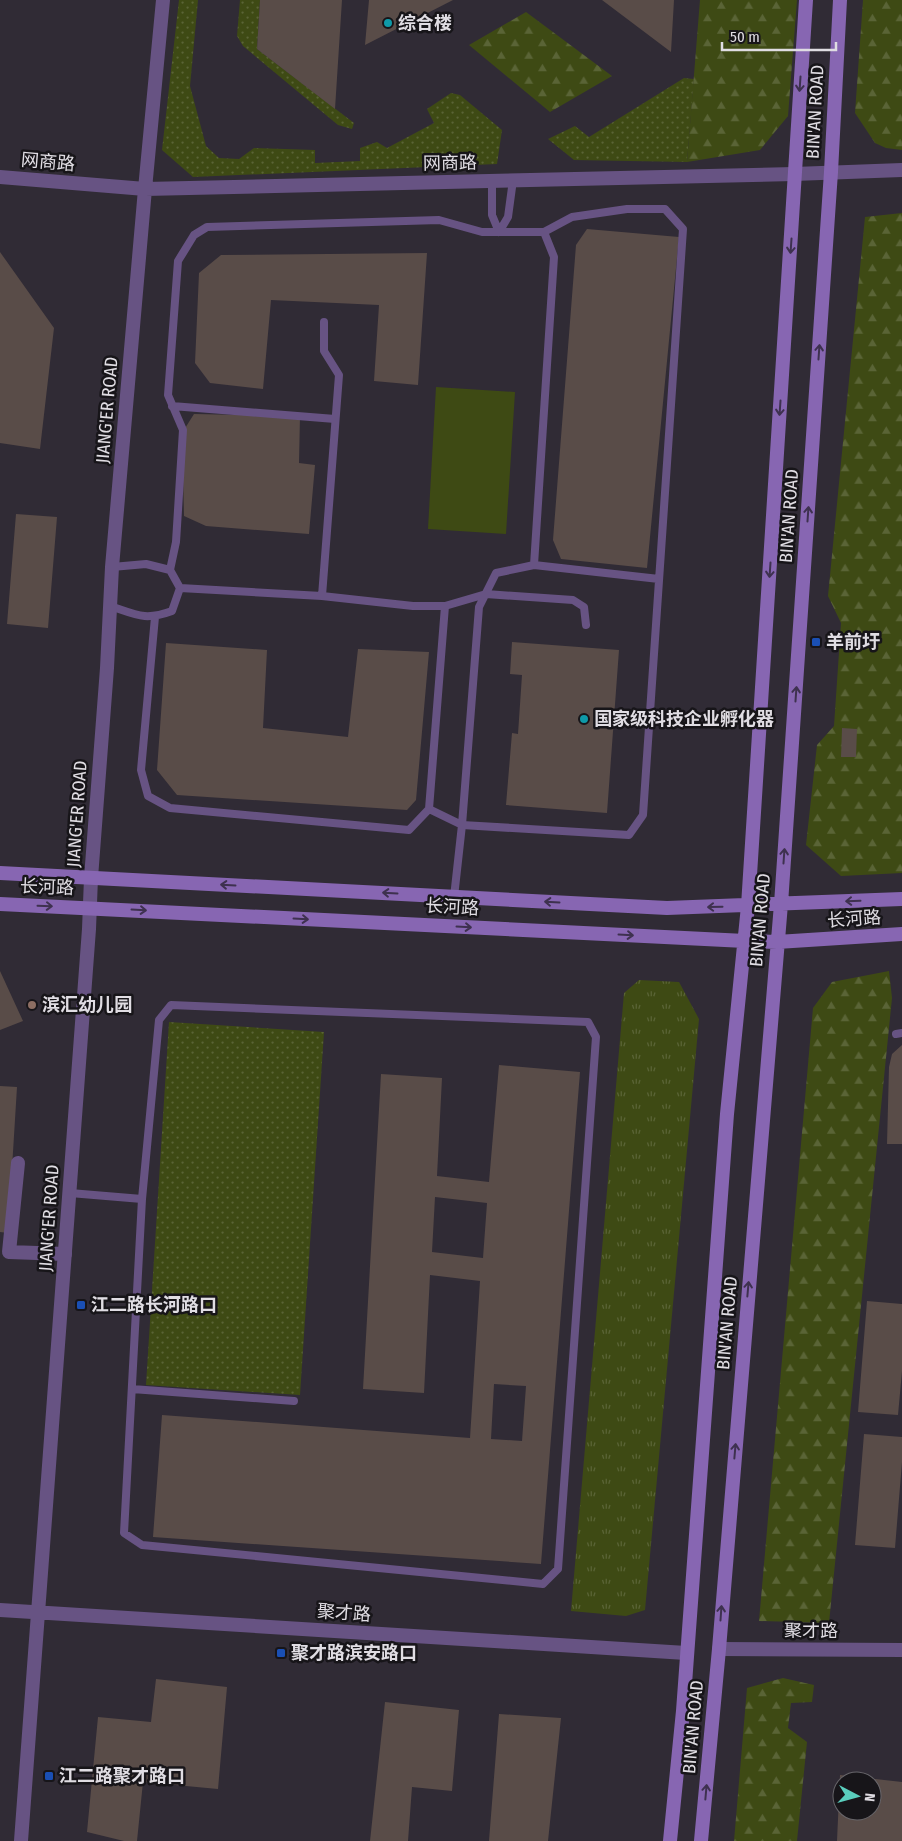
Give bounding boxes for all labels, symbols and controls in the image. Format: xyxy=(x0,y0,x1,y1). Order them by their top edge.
place label: 综合楼 xyxy=(398,12,452,34)
marker: 综合楼 xyxy=(382,17,394,29)
scale bar xyxy=(722,20,836,52)
text: 50 m xyxy=(730,28,760,46)
street label: BIN'AN ROAD xyxy=(802,65,828,159)
one-way arrow xyxy=(795,75,805,91)
street label: 网商路 xyxy=(20,149,76,175)
street label: 网商路 xyxy=(423,152,477,174)
one-way arrow xyxy=(787,238,796,254)
one-way arrow xyxy=(814,344,823,360)
street label: JIANG'ER ROAD xyxy=(91,356,123,464)
one-way arrow xyxy=(775,400,784,416)
street label: BIN'AN ROAD xyxy=(775,468,803,564)
one-way arrow xyxy=(804,506,813,522)
one-way arrow xyxy=(765,562,774,578)
place label: 羊前圩 xyxy=(826,631,880,653)
marker: 羊前圩 xyxy=(810,636,822,648)
one-way arrow xyxy=(791,686,801,702)
place label: 国家级科技企业孵化器 xyxy=(594,708,774,730)
marker: 国家级科技企业孵化器 xyxy=(578,713,590,725)
street label: JIANG'ER ROAD xyxy=(62,760,92,868)
one-way arrow xyxy=(780,848,789,864)
street label: BIN'AN ROAD xyxy=(745,872,775,968)
street label: 长河路 xyxy=(20,875,74,899)
one-way arrow xyxy=(220,880,236,890)
one-way arrow xyxy=(382,889,398,898)
street label: 长河路 xyxy=(424,895,480,919)
one-way arrow xyxy=(544,897,560,906)
one-way arrow xyxy=(846,897,862,906)
one-way arrow xyxy=(36,901,53,911)
one-way arrow xyxy=(707,902,723,911)
one-way arrow xyxy=(131,906,147,915)
street label: 长河路 xyxy=(826,906,882,932)
one-way arrow xyxy=(293,914,309,923)
one-way arrow xyxy=(455,922,471,931)
one-way arrow xyxy=(618,931,634,940)
place label: 滨汇幼儿园 xyxy=(42,994,132,1016)
marker: 滨汇幼儿园 xyxy=(26,999,38,1011)
street label: JIANG'ER ROAD xyxy=(34,1164,64,1272)
street label: BIN'AN ROAD xyxy=(712,1275,742,1371)
one-way arrow xyxy=(744,1282,753,1298)
place label: 江二路长河路口 xyxy=(91,1294,217,1316)
marker: 江二路长河路口 xyxy=(75,1299,87,1311)
one-way arrow xyxy=(730,1443,739,1459)
street label: 聚才路 xyxy=(316,1600,372,1626)
one-way arrow xyxy=(717,1605,726,1621)
street label: 聚才路 xyxy=(784,1620,838,1642)
place label: 聚才路滨安路口 xyxy=(291,1642,417,1664)
marker: 聚才路滨安路口 xyxy=(275,1647,287,1659)
street label: BIN'AN ROAD xyxy=(678,1679,708,1775)
place label: 江二路聚才路口 xyxy=(59,1765,185,1787)
marker: 江二路聚才路口 xyxy=(43,1770,55,1782)
north arrow xyxy=(832,1771,882,1821)
one-way arrow xyxy=(701,1785,711,1801)
text: N xyxy=(861,1792,878,1802)

